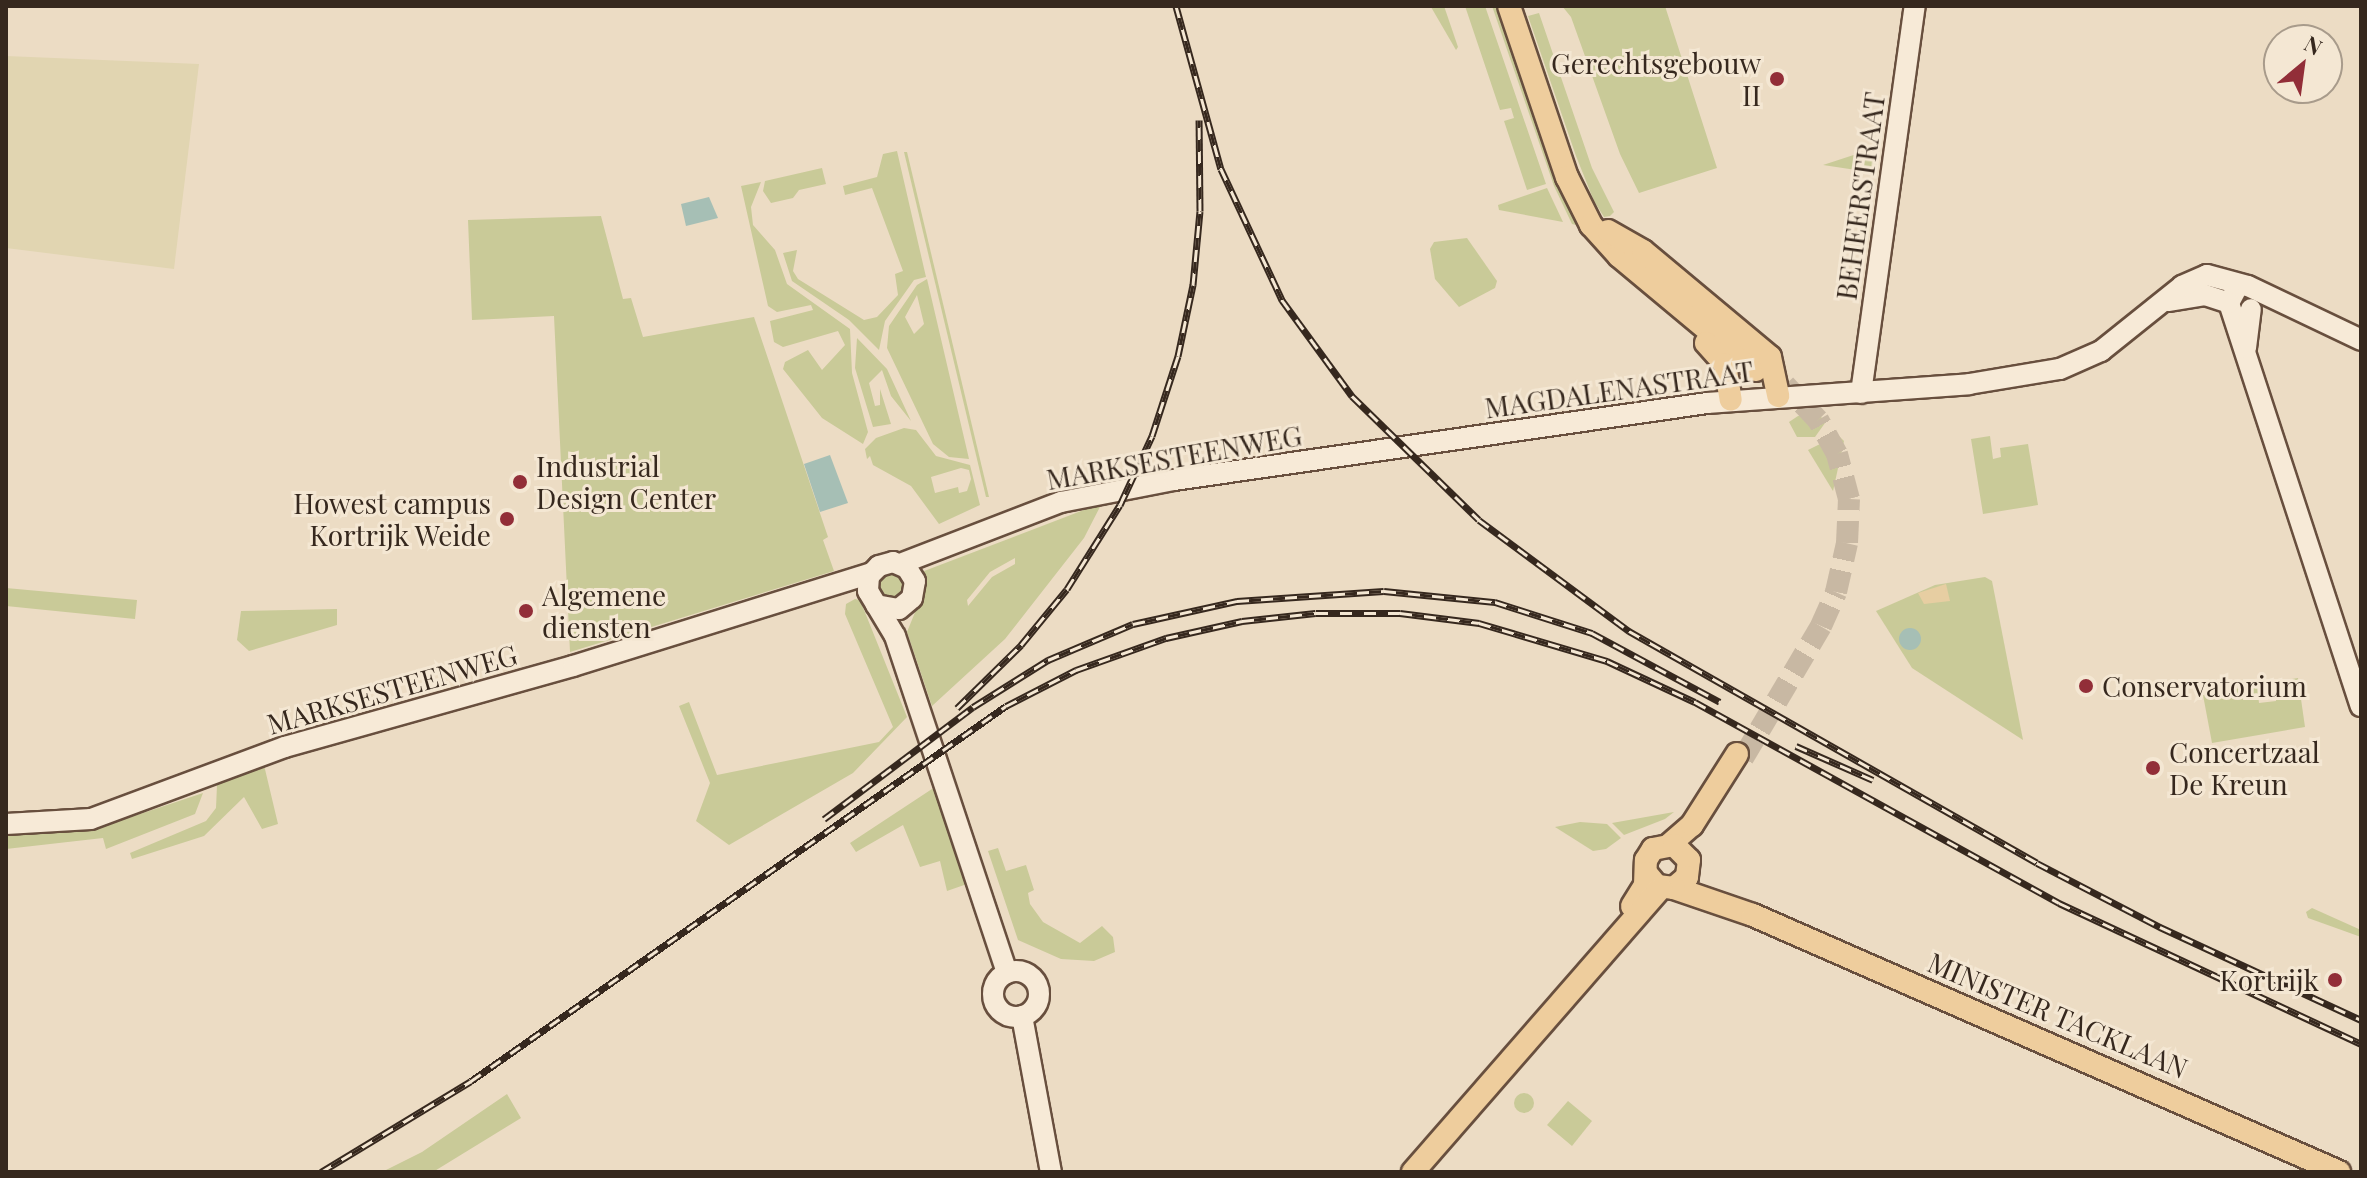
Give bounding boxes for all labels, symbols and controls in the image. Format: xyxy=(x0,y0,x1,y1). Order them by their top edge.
north arrow xyxy=(2263,24,2343,104)
text: N xyxy=(2299,28,2328,62)
place label: Gerechtsgebouw II xyxy=(1551,46,1761,112)
marker: Gerechtsgebouw II xyxy=(1768,70,1786,88)
street label: BEHEERSTRAAT xyxy=(1829,90,1891,302)
street label: MAGDALENASTRAAT xyxy=(1483,354,1755,424)
street label: MARKSESTEENWEG xyxy=(1044,418,1304,496)
place label: Industrial Design Center xyxy=(536,449,716,515)
marker: Industrial Design Center xyxy=(511,473,529,491)
place label: Howest campus Kortrijk Weide xyxy=(293,486,491,552)
marker: Howest campus Kortrijk Weide xyxy=(498,510,516,528)
place label: Algemene diensten xyxy=(542,578,666,644)
marker: Algemene diensten xyxy=(517,602,535,620)
street label: MARKSESTEENWEG xyxy=(263,637,521,741)
place label: Conservatorium xyxy=(2102,669,2307,703)
marker: Conservatorium xyxy=(2077,677,2095,695)
place label: Concertzaal De Kreun xyxy=(2169,735,2320,801)
marker: Concertzaal De Kreun xyxy=(2144,759,2162,777)
street label: MINISTER TACKLAAN xyxy=(1923,945,2193,1085)
place label: Kortrijk xyxy=(2219,963,2319,997)
marker: Kortrijk xyxy=(2326,971,2344,989)

